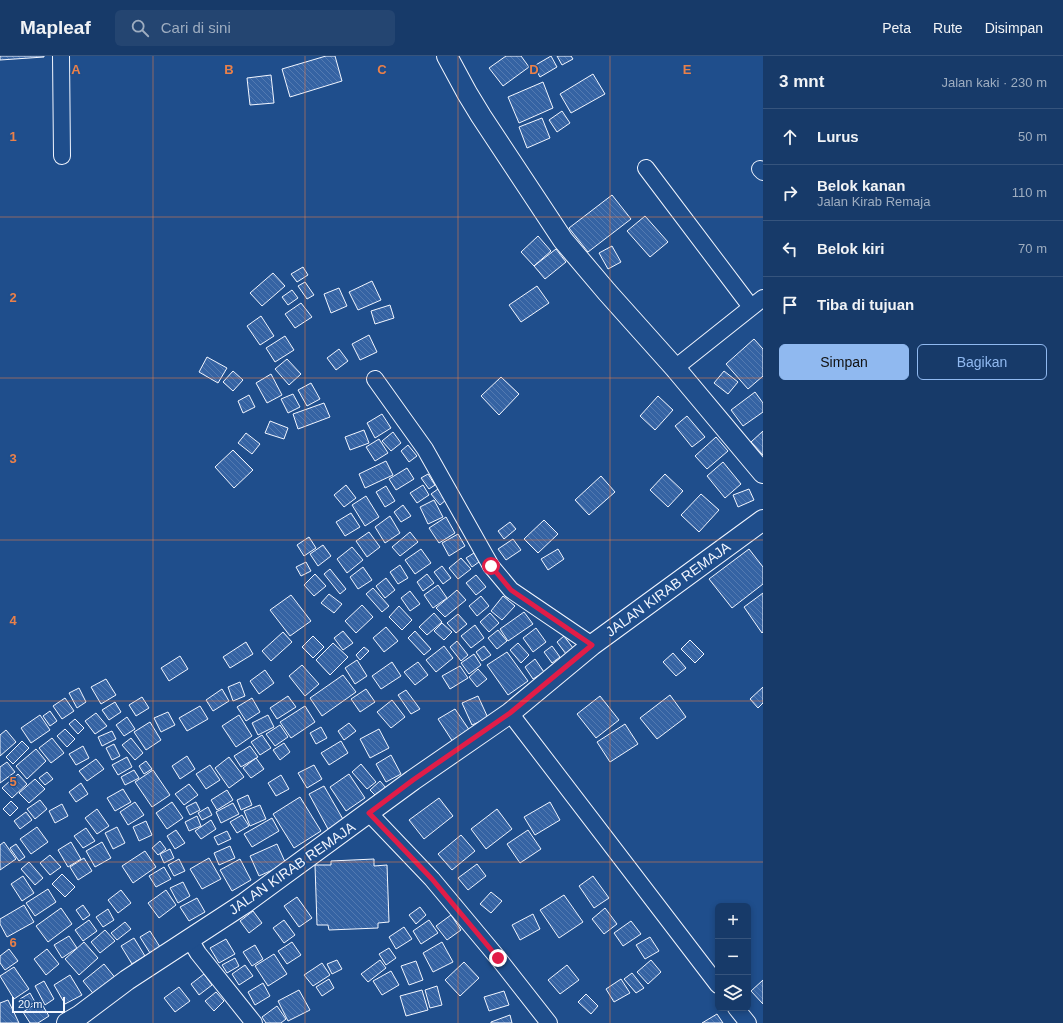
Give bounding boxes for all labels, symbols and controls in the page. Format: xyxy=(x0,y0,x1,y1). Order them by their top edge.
search box xyxy=(115,10,395,46)
text: Mapleaf xyxy=(20,17,91,38)
icon: search xyxy=(129,17,151,39)
text: Cari di sini xyxy=(161,19,231,36)
text: Peta xyxy=(882,20,911,36)
text: Rute xyxy=(933,20,963,36)
text: Disimpan xyxy=(985,20,1043,36)
text: A xyxy=(71,62,81,77)
text: B xyxy=(224,62,234,77)
text: C xyxy=(377,62,387,77)
text: D xyxy=(529,62,539,77)
text: E xyxy=(683,62,692,77)
text: 3 mnt xyxy=(779,72,824,91)
text: Jalan kaki · 230 m xyxy=(942,75,1047,90)
icon: ahead xyxy=(779,126,801,148)
text: Lurus xyxy=(817,128,859,145)
text: 1 xyxy=(9,129,17,144)
text: 50 m xyxy=(1018,129,1047,144)
text: Belok kanan xyxy=(817,177,905,194)
icon: right xyxy=(779,182,801,204)
text: 110 m xyxy=(1012,185,1047,200)
text: Jalan Kirab Remaja xyxy=(817,194,930,209)
icon: left xyxy=(779,238,801,260)
text: Belok kiri xyxy=(817,240,885,257)
text: 70 m xyxy=(1018,241,1047,256)
text: 2 xyxy=(9,290,17,305)
icon: arrive xyxy=(779,294,801,316)
text: Tiba di tujuan xyxy=(817,296,914,313)
button: Simpan xyxy=(779,344,909,380)
button: Bagikan xyxy=(917,344,1047,380)
text: 3 xyxy=(9,451,17,466)
street label: JALAN KIRAB REMAJA xyxy=(603,538,734,640)
route start xyxy=(482,557,500,575)
text: 4 xyxy=(9,613,17,628)
text: 5 xyxy=(9,774,17,789)
street label: JALAN KIRAB REMAJA xyxy=(226,818,359,918)
map controls xyxy=(715,903,751,1011)
button: + xyxy=(715,903,751,939)
text: 6 xyxy=(9,935,17,950)
button: − xyxy=(715,939,751,975)
route end xyxy=(489,949,507,967)
button: layers xyxy=(715,975,751,1011)
scale bar xyxy=(12,995,65,1014)
text: 20 m xyxy=(18,998,42,1010)

